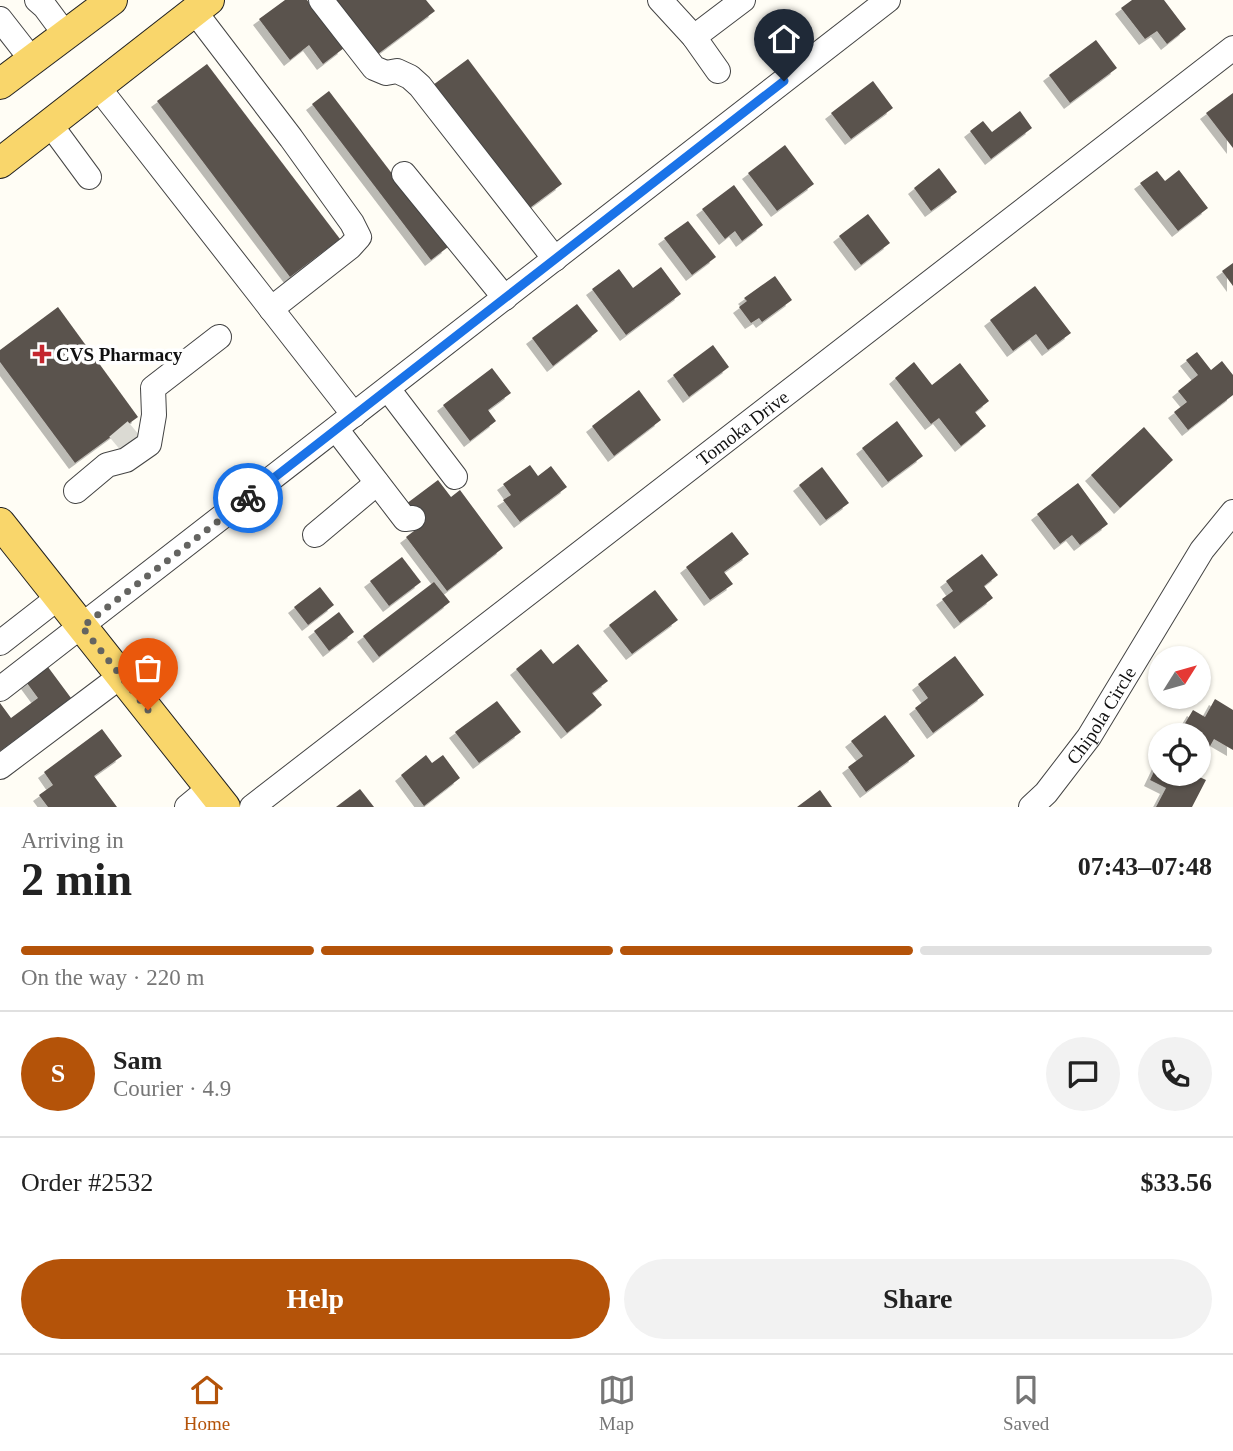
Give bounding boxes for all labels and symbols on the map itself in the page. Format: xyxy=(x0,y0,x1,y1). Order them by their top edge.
pin xyxy=(754,9,814,81)
place label: CVS Pharmacy xyxy=(56,344,183,365)
marker: CVS Pharmacy xyxy=(34,346,50,362)
street label: Tomoka Drive xyxy=(692,386,792,470)
courier xyxy=(213,463,283,533)
pin xyxy=(118,638,178,710)
north arrow xyxy=(1148,646,1211,709)
street label: Chipola Circle xyxy=(1062,663,1140,768)

